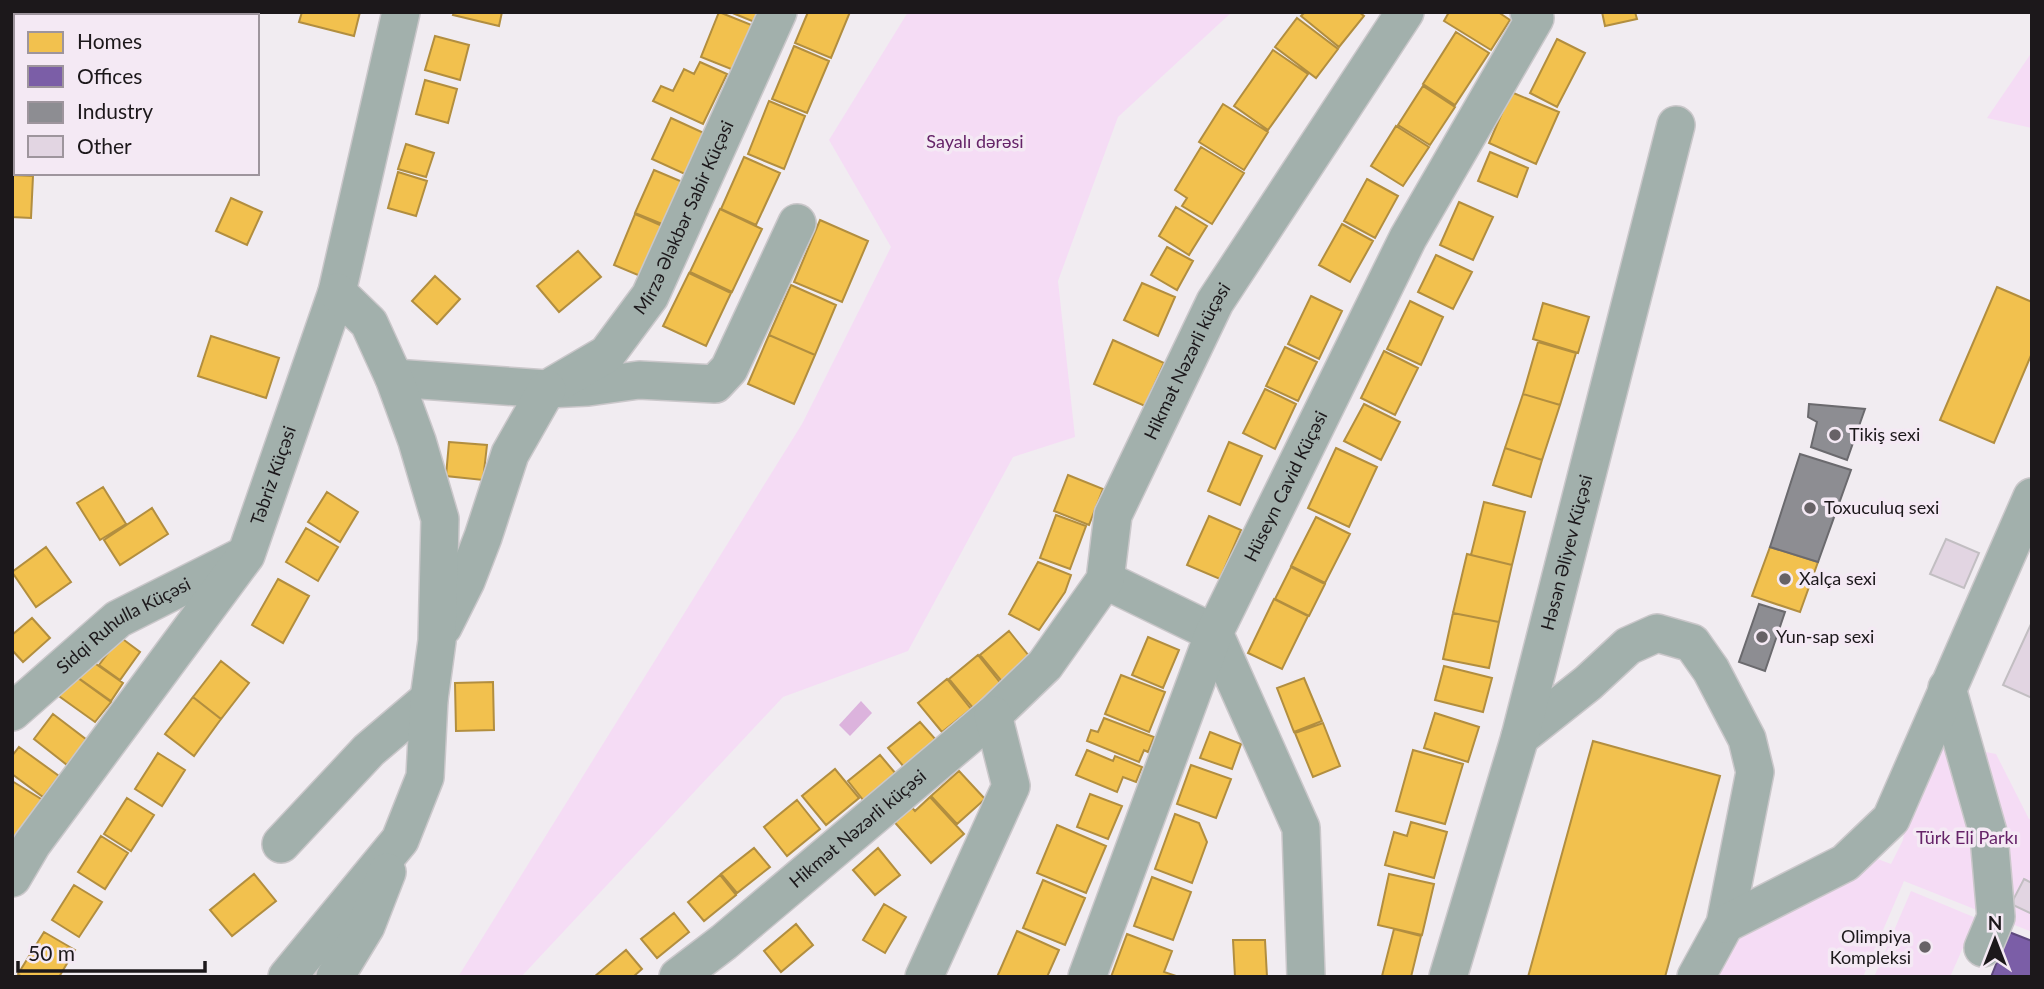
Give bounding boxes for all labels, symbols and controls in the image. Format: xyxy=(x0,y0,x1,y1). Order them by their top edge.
legend xyxy=(14,14,259,175)
text: Homes xyxy=(77,28,142,53)
text: Offices xyxy=(77,63,142,88)
text: Industry xyxy=(77,98,153,123)
street label: Mirzə Ələkbər Sabir Küçəsi xyxy=(628,117,738,318)
park label: Sayalı dərəsi xyxy=(926,130,1024,152)
text: Other xyxy=(77,133,132,158)
street label: Hikmət Nəzərli küçəsi xyxy=(1139,278,1235,443)
street label: Hüseyn Cavid Küçəsi xyxy=(1239,407,1331,565)
street label: Təbriz Küçəsi xyxy=(245,423,300,528)
place label: Tikiş sexi xyxy=(1849,423,1920,445)
marker: Tikiş sexi xyxy=(1827,427,1843,443)
street label: Həsən Əliyev Küçəsi xyxy=(1536,472,1596,632)
place label: Toxuculuq sexi xyxy=(1824,496,1939,518)
marker: Toxuculuq sexi xyxy=(1802,500,1818,516)
place label: Xalça sexi xyxy=(1799,567,1876,589)
marker: Xalça sexi xyxy=(1777,571,1793,587)
street label: Sidqi Ruhulla Küçəsi xyxy=(51,572,194,678)
place label: Yun-sap sexi xyxy=(1776,625,1874,647)
marker: Yun-sap sexi xyxy=(1754,629,1770,645)
street label: Hikmət Nəzərli küçəsi xyxy=(784,764,930,892)
park label: Türk Eli Parkı xyxy=(1916,826,2018,848)
north arrow xyxy=(1960,905,2030,975)
text: N xyxy=(1988,911,2002,934)
place label: Olimpiya Kompleksi xyxy=(1830,925,1911,968)
scale bar xyxy=(18,930,205,974)
marker: Olimpiya Kompleksi xyxy=(1917,939,1933,955)
text: 50 m xyxy=(28,940,75,965)

